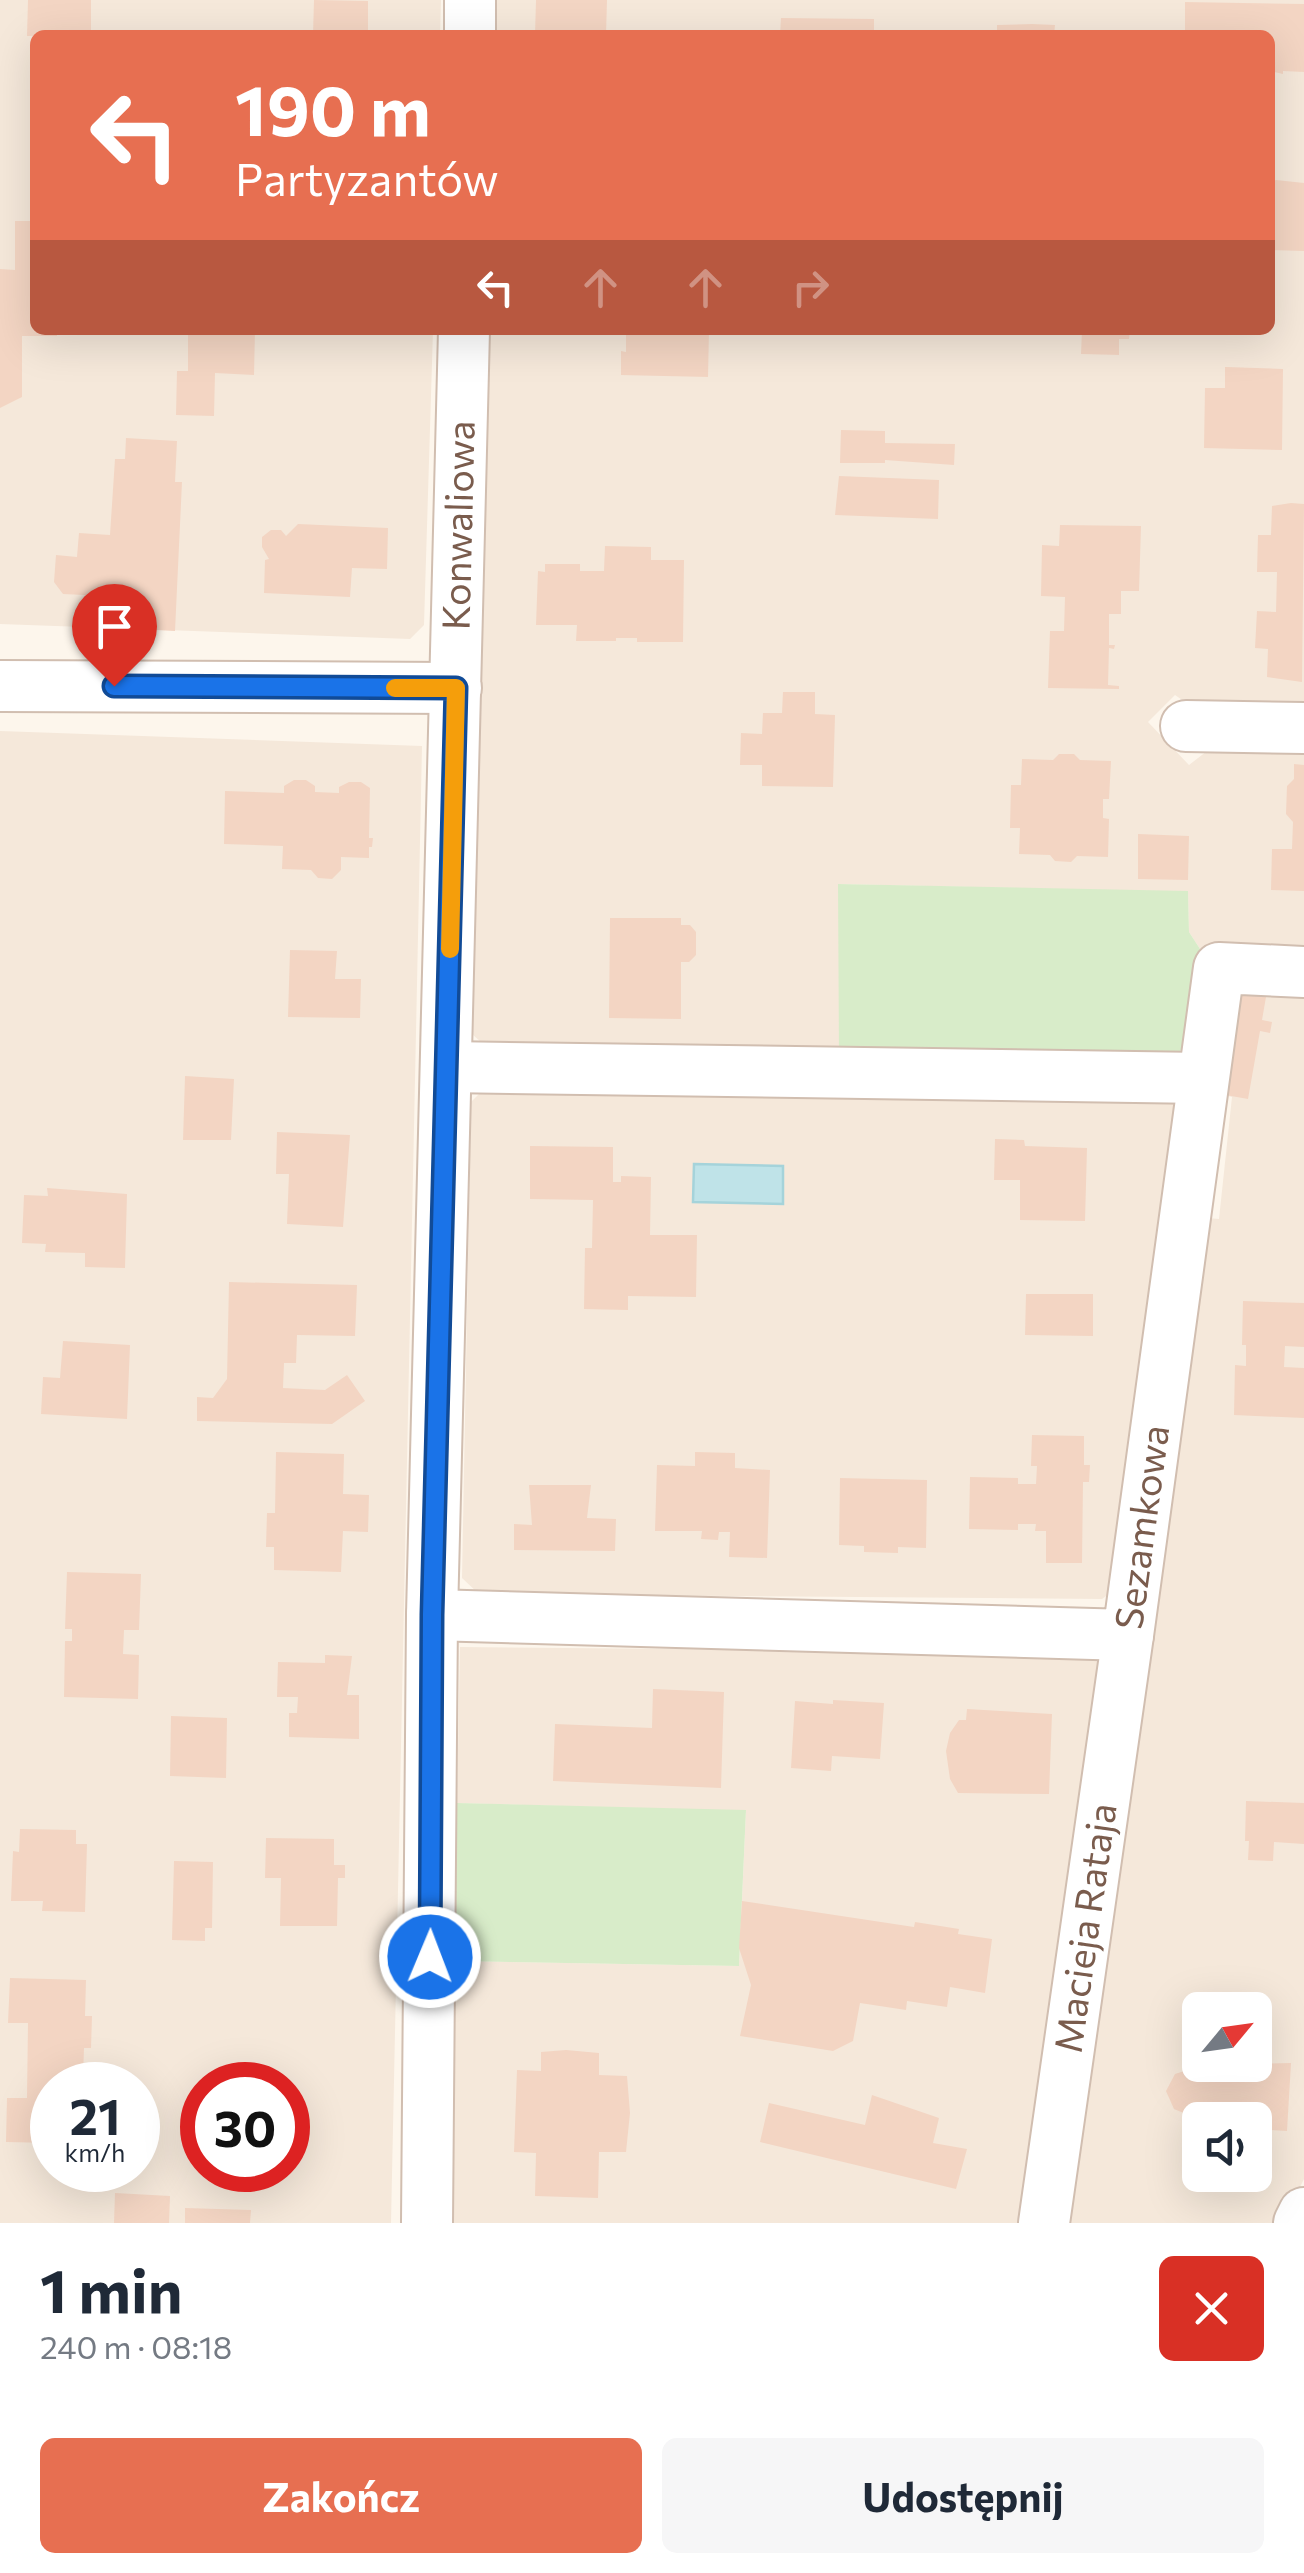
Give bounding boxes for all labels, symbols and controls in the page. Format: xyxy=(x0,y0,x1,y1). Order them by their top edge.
text: 190 m xyxy=(235,65,431,150)
icon: left xyxy=(70,70,200,200)
text: Partyzantów xyxy=(235,150,498,205)
icon: left xyxy=(468,260,523,315)
icon: ahead xyxy=(573,260,628,315)
icon: ahead xyxy=(678,260,733,315)
icon: right xyxy=(783,260,838,315)
street label: Konwaliowa xyxy=(431,420,483,631)
pin xyxy=(72,584,157,687)
icon: arrive xyxy=(87,599,142,654)
street label: Sezamkowa xyxy=(1103,1422,1177,1632)
street label: Macieja Rataja xyxy=(1043,1800,1125,2056)
position arrow xyxy=(378,1905,482,2009)
north arrow xyxy=(1182,1992,1272,2082)
map controls xyxy=(1182,1992,1272,2192)
speed limit sign: 30 xyxy=(180,2062,310,2192)
text: 21 xyxy=(69,2084,121,2145)
button: sound xyxy=(1182,2102,1272,2192)
text: km/h xyxy=(65,2137,125,2167)
text: 1 min xyxy=(40,2252,182,2325)
button: close xyxy=(1159,2256,1264,2361)
text: 240 m · 08:18 xyxy=(40,2326,232,2366)
button: Zakończ xyxy=(40,2438,642,2553)
button: Udostępnij xyxy=(662,2438,1264,2553)

